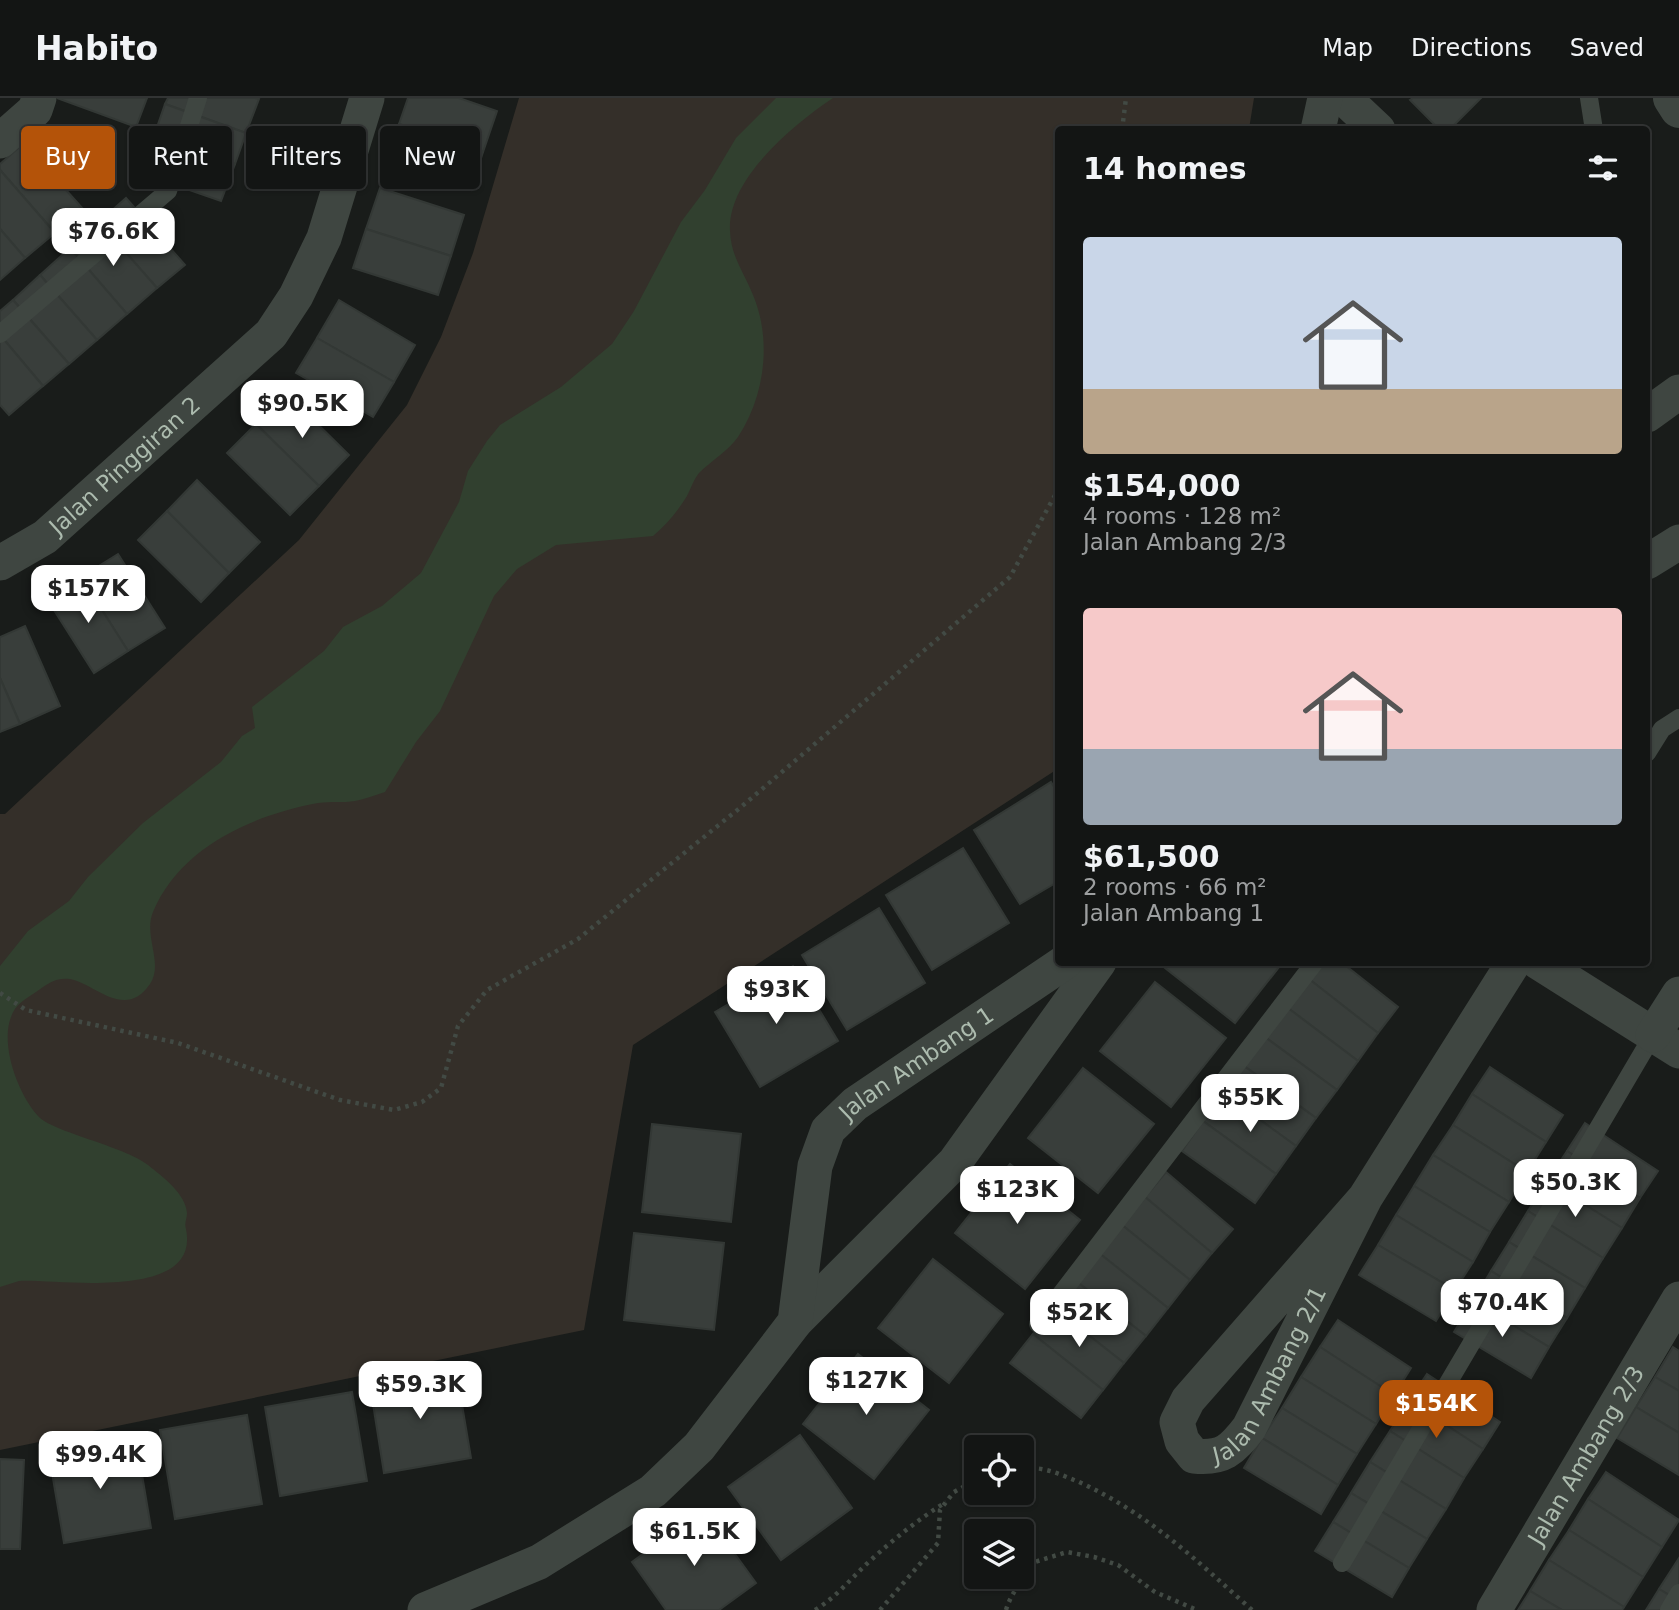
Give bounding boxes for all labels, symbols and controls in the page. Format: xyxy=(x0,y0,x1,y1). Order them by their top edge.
text: Habito xyxy=(35,29,158,68)
text: Map xyxy=(1322,34,1373,62)
text: Directions xyxy=(1411,34,1532,62)
text: Saved xyxy=(1570,34,1644,62)
chip: Buy xyxy=(21,126,115,189)
chip: Rent xyxy=(129,126,232,189)
chip: Filters xyxy=(246,126,366,189)
chip: New xyxy=(380,126,480,189)
icon: filters xyxy=(1584,149,1622,187)
text: 14 homes xyxy=(1083,151,1247,186)
pin: $76.6K xyxy=(56,208,170,268)
text: $76.6K xyxy=(68,218,158,244)
icon: home xyxy=(1290,282,1416,408)
pin: $90.5K xyxy=(245,380,359,440)
text: $90.5K xyxy=(257,390,347,416)
street label: Jalan Pinggiran 2 xyxy=(43,391,205,541)
text: $154,000 xyxy=(1083,468,1241,503)
text: 4 rooms · 128 m² xyxy=(1083,503,1281,529)
text: Jalan Ambang 2/3 xyxy=(1083,529,1287,555)
pin: $157K xyxy=(39,566,137,625)
text: $157K xyxy=(47,575,129,601)
icon: home xyxy=(1290,653,1416,779)
text: $61,500 xyxy=(1083,839,1220,874)
text: 2 rooms · 66 m² xyxy=(1083,874,1267,900)
text: Jalan Ambang 1 xyxy=(1083,900,1264,926)
pin: $93K xyxy=(735,967,817,1026)
text: $93K xyxy=(743,976,809,1002)
street label: Jalan Ambang 1 xyxy=(832,1001,998,1127)
pin: $55K xyxy=(1209,1074,1291,1134)
text: $55K xyxy=(1217,1084,1283,1110)
pin: $50.3K xyxy=(1518,1160,1632,1219)
pin: $123K xyxy=(968,1166,1066,1226)
text: $50.3K xyxy=(1530,1169,1620,1195)
text: $123K xyxy=(976,1176,1058,1202)
pin: $70.4K xyxy=(1445,1280,1559,1339)
street label: Jalan Ambang 2/1 xyxy=(1208,1282,1331,1469)
text: $70.4K xyxy=(1457,1289,1547,1315)
pin: $52K xyxy=(1038,1290,1120,1349)
text: $52K xyxy=(1046,1299,1112,1325)
pin: $127K xyxy=(817,1358,915,1417)
street label: Jalan Ambang 2/3 xyxy=(1522,1361,1649,1551)
pin: $59.3K xyxy=(363,1362,477,1421)
text: $127K xyxy=(825,1367,907,1393)
text: $59.3K xyxy=(375,1371,465,1397)
pin: $154K xyxy=(1387,1380,1485,1440)
text: $154K xyxy=(1395,1390,1477,1416)
pin: $99.4K xyxy=(43,1432,157,1491)
map controls xyxy=(964,1435,1034,1589)
button: locate xyxy=(964,1435,1034,1505)
text: $99.4K xyxy=(55,1441,145,1467)
pin: $61.5K xyxy=(637,1508,751,1568)
text: $61.5K xyxy=(649,1518,739,1544)
button: layers xyxy=(964,1519,1034,1589)

